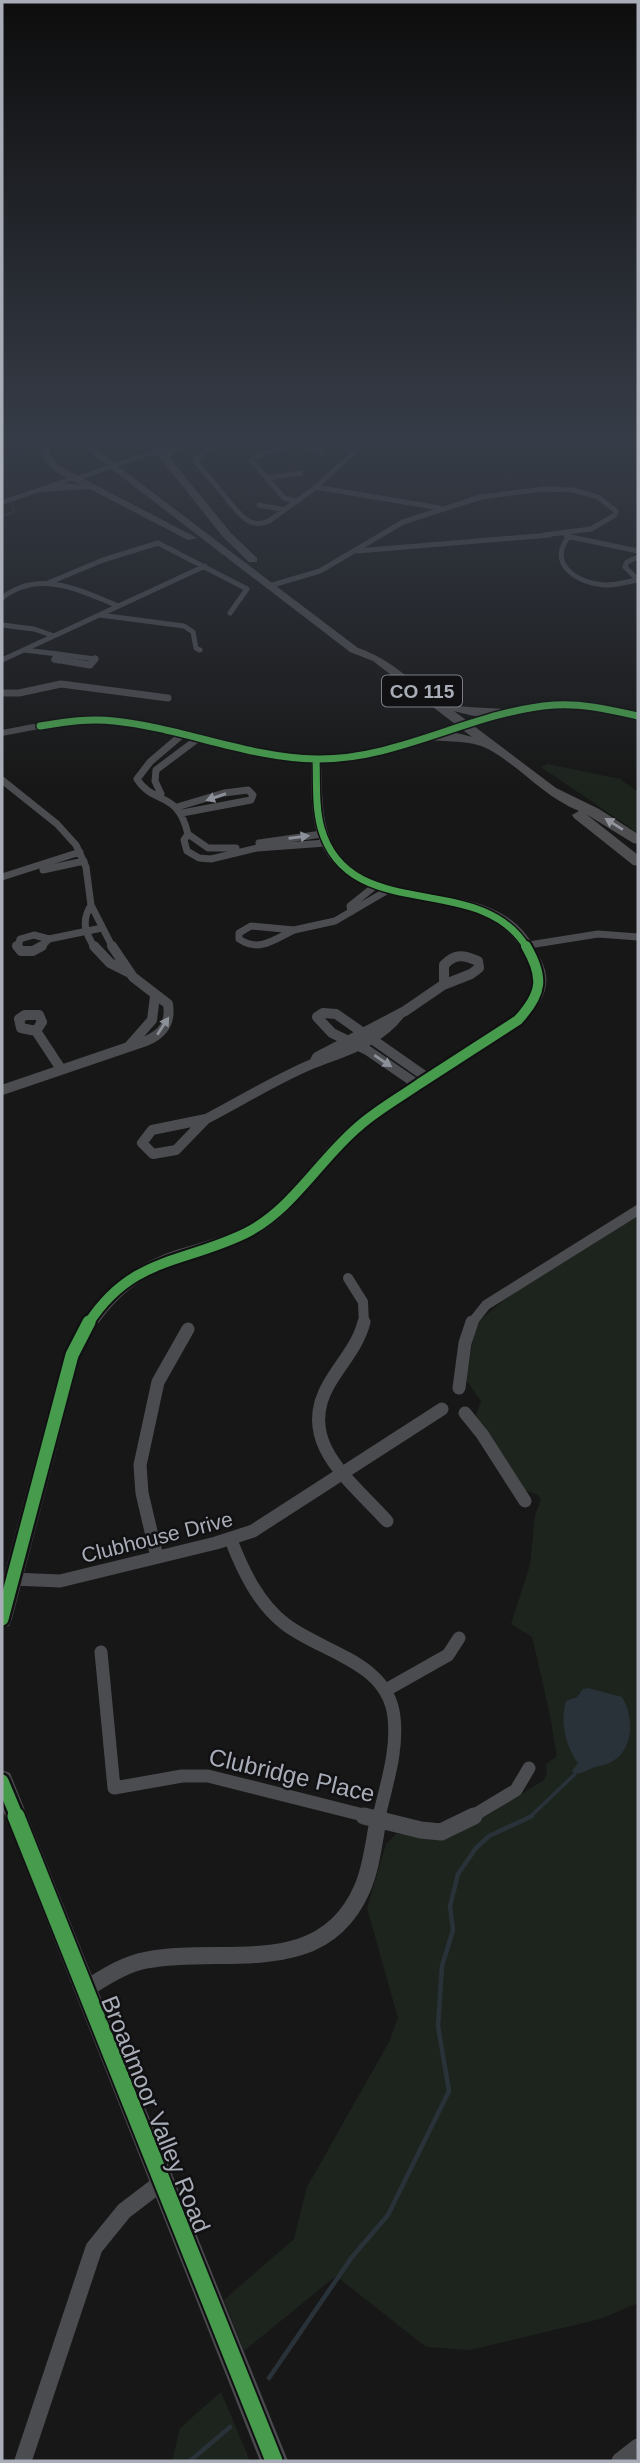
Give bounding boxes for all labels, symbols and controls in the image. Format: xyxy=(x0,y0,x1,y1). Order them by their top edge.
road number: CO 115 xyxy=(382,676,462,706)
one-way arrow xyxy=(206,792,227,803)
one-way arrow xyxy=(604,818,623,831)
one-way arrow xyxy=(289,831,311,842)
one-way arrow xyxy=(157,1016,170,1036)
one-way arrow xyxy=(374,1054,392,1068)
street label: Clubhouse Drive xyxy=(79,1507,235,1567)
street label: Clubridge Place xyxy=(206,1743,378,1807)
street label: Broadmoor Valley Road xyxy=(96,1992,216,2236)

